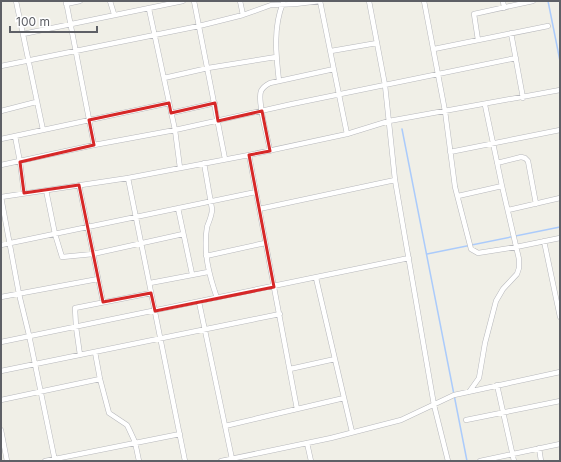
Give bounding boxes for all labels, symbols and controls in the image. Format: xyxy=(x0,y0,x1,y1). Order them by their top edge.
scale bar xyxy=(10,8,97,34)
text: 100 m xyxy=(16,14,50,29)

